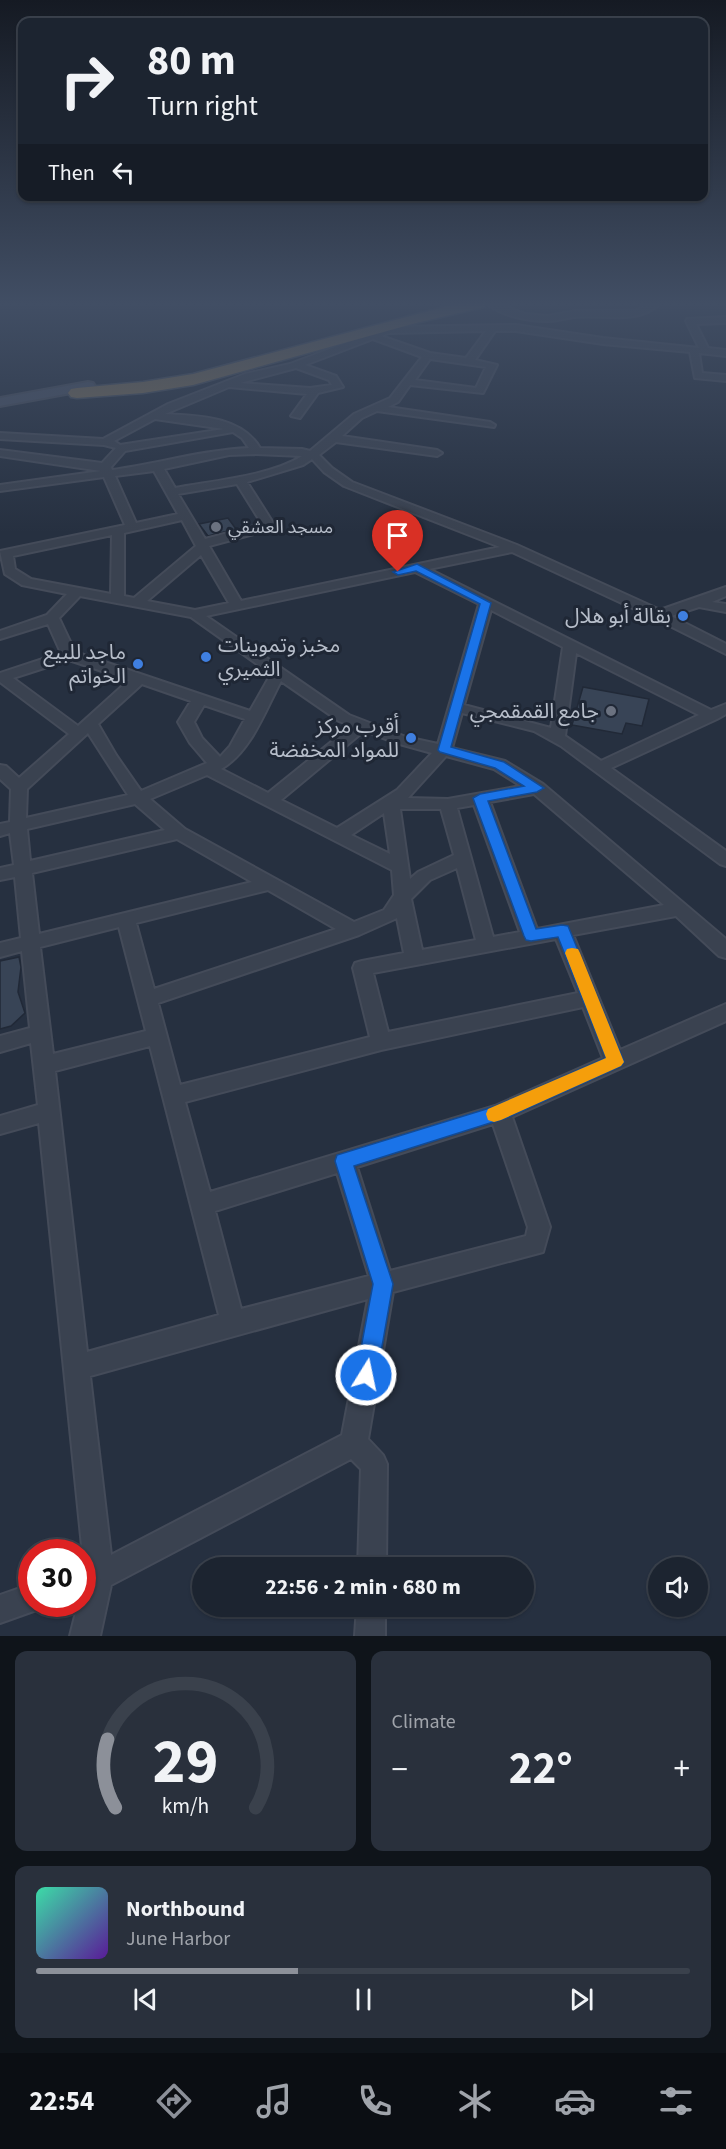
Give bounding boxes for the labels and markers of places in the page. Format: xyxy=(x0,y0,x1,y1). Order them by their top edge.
pin xyxy=(372,510,423,572)
place label: مسجد العشقي xyxy=(228,515,333,540)
marker: مسجد العشقي xyxy=(209,520,223,534)
place label: بقالة أبو هلال xyxy=(565,601,671,631)
marker: بقالة أبو هلال xyxy=(676,609,690,623)
place label: مخبز وتموينات الثميري xyxy=(218,630,340,685)
place label: ماجد للبيع الخواتم xyxy=(43,637,126,691)
marker: مخبز وتموينات الثميري xyxy=(199,650,213,664)
marker: ماجد للبيع الخواتم xyxy=(131,657,145,671)
place label: جامع القمقمجي xyxy=(470,696,599,727)
marker: جامع القمقمجي xyxy=(604,704,618,718)
place label: أقرب مركز للمواد المخفضة xyxy=(269,711,399,765)
marker: أقرب مركز للمواد المخفضة xyxy=(404,731,418,745)

